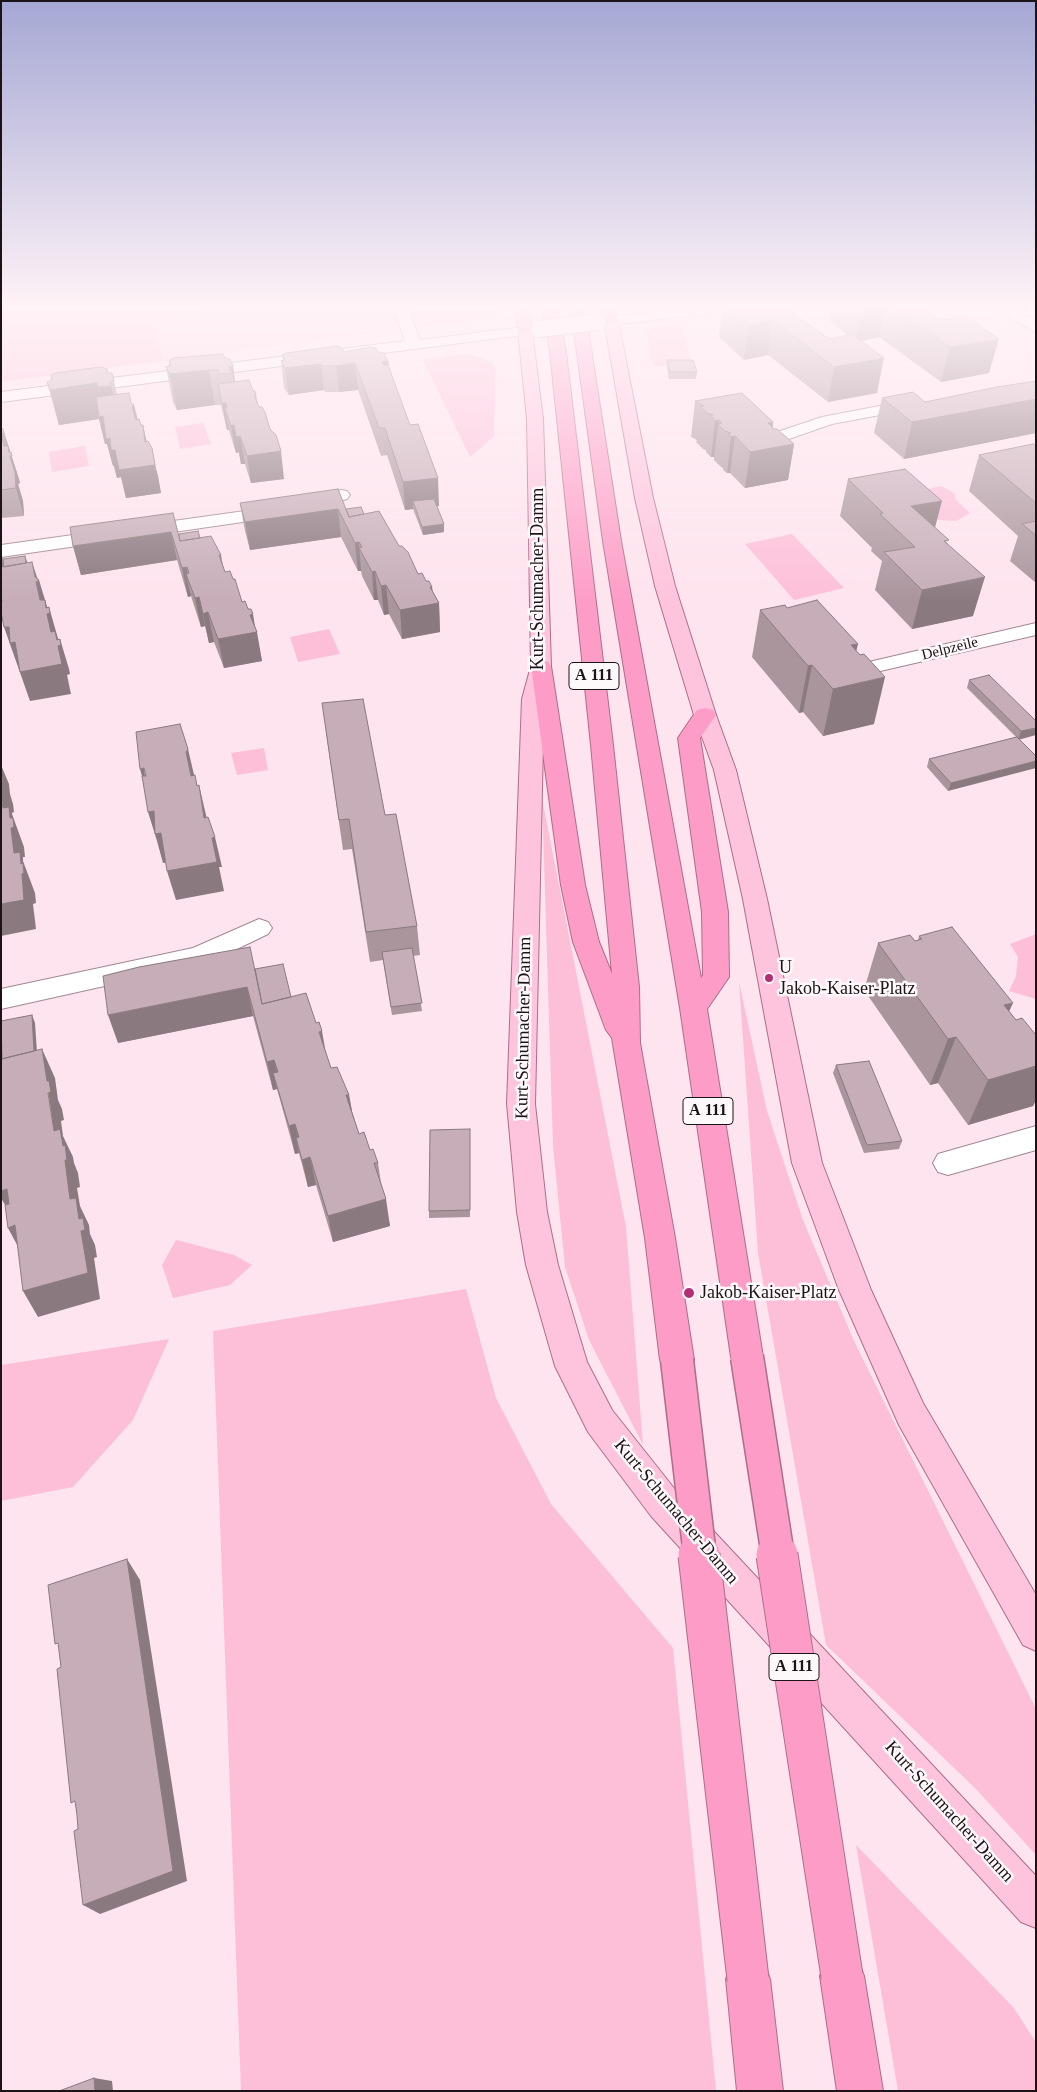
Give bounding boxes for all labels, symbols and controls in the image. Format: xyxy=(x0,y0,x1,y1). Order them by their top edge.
street label: Kurt-Schumacher-Damm xyxy=(527,488,549,670)
street label: Delpzeile xyxy=(920,633,980,665)
road number: A 111 xyxy=(569,662,619,689)
street label: Kurt-Schumacher-Damm xyxy=(512,937,536,1119)
place label: U Jakob-Kaiser-Platz xyxy=(779,957,916,1000)
marker: U Jakob-Kaiser-Platz xyxy=(763,972,775,984)
road number: A 111 xyxy=(683,1098,733,1124)
place label: Jakob-Kaiser-Platz xyxy=(700,1282,837,1304)
marker: Jakob-Kaiser-Platz xyxy=(682,1286,696,1300)
street label: Kurt-Schumacher-Damm xyxy=(609,1435,743,1589)
road number: A 111 xyxy=(769,1654,819,1680)
street label: Kurt-Schumacher-Damm xyxy=(880,1737,1018,1887)

